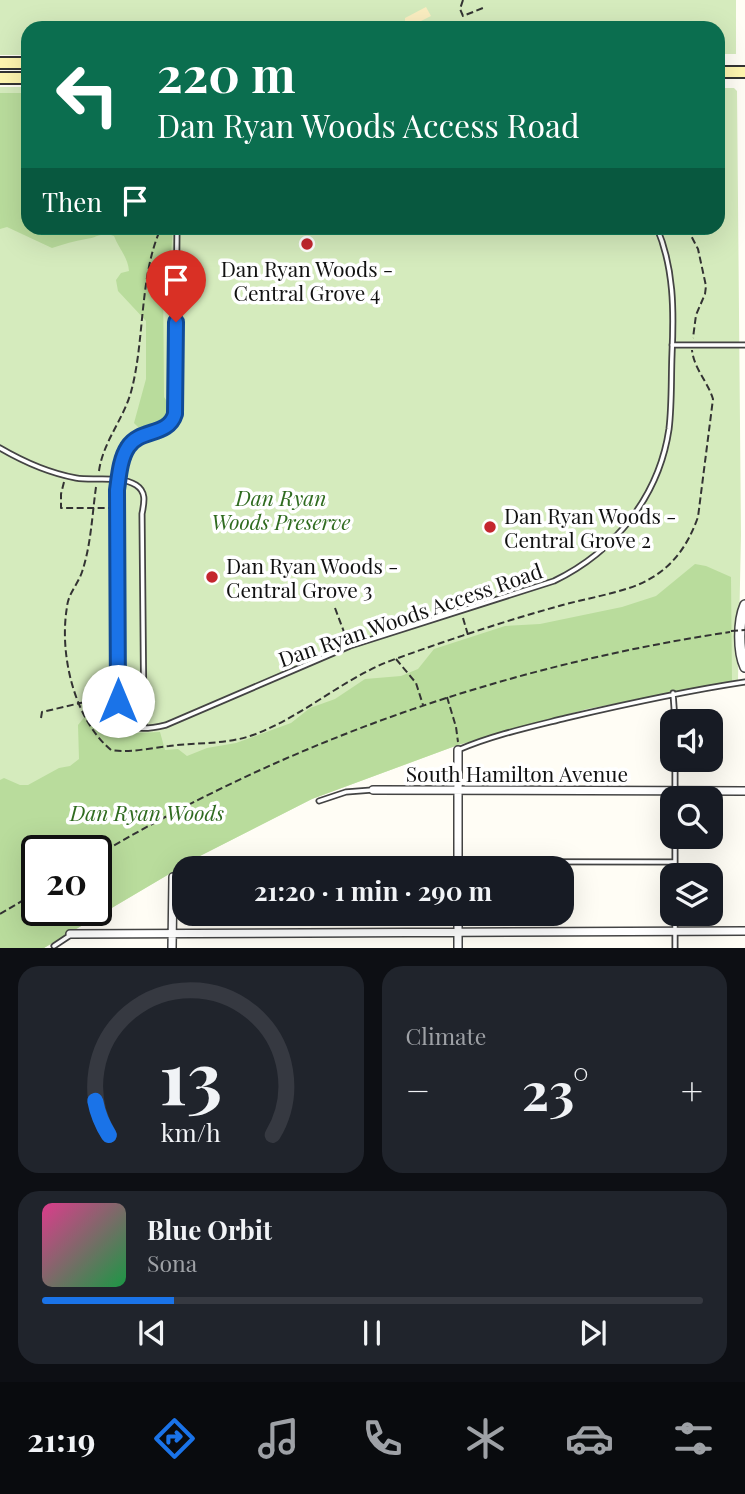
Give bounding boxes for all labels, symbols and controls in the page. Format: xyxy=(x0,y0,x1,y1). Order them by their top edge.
text: 220 m xyxy=(157,40,296,105)
icon: left xyxy=(42,49,133,140)
text: Dan Ryan Woods Access Road xyxy=(157,103,580,146)
icon: arrive xyxy=(116,182,154,220)
text: Then xyxy=(42,184,102,219)
marker: Dan Ryan Woods - Central Grove 4 xyxy=(299,236,315,252)
pin xyxy=(146,250,206,322)
place label: Dan Ryan Woods - Central Grove 4 xyxy=(221,254,393,306)
icon: arrive xyxy=(157,261,195,299)
park label: Dan Ryan Woods Preserve xyxy=(211,483,351,535)
place label: Dan Ryan Woods - Central Grove 2 xyxy=(504,501,676,553)
marker: Dan Ryan Woods - Central Grove 2 xyxy=(482,519,498,535)
place label: Dan Ryan Woods - Central Grove 3 xyxy=(226,551,398,603)
street label: Dan Ryan Woods Access Road xyxy=(274,556,546,672)
marker: Dan Ryan Woods - Central Grove 3 xyxy=(204,569,220,585)
position arrow xyxy=(81,664,155,738)
map controls xyxy=(660,709,723,926)
button: sound xyxy=(660,709,723,772)
street label: South Hamilton Avenue xyxy=(406,759,628,787)
button: search xyxy=(660,786,723,849)
park label: Dan Ryan Woods xyxy=(69,798,224,826)
speed limit sign: 20 xyxy=(21,835,112,926)
button: layers xyxy=(660,863,723,926)
text: 21:20 · 1 min · 290 m xyxy=(254,873,492,908)
text: Climate xyxy=(406,1020,486,1051)
text: 13 xyxy=(159,1027,222,1124)
text: 23° xyxy=(522,1055,589,1124)
text: − xyxy=(406,1064,430,1115)
text: + xyxy=(681,1064,703,1115)
text: km/h xyxy=(161,1115,221,1148)
text: Blue Orbit xyxy=(147,1212,272,1247)
text: Sona xyxy=(147,1247,197,1278)
icon: previous xyxy=(133,1314,171,1352)
icon: pause xyxy=(353,1314,391,1352)
icon: next xyxy=(574,1314,612,1352)
icon: directions xyxy=(150,1414,199,1463)
icon: music xyxy=(254,1414,303,1463)
icon: phone xyxy=(358,1414,407,1463)
icon: climate xyxy=(461,1414,510,1463)
icon: car xyxy=(565,1414,614,1463)
icon: filters xyxy=(669,1414,718,1463)
text: 21:19 xyxy=(27,1417,96,1460)

